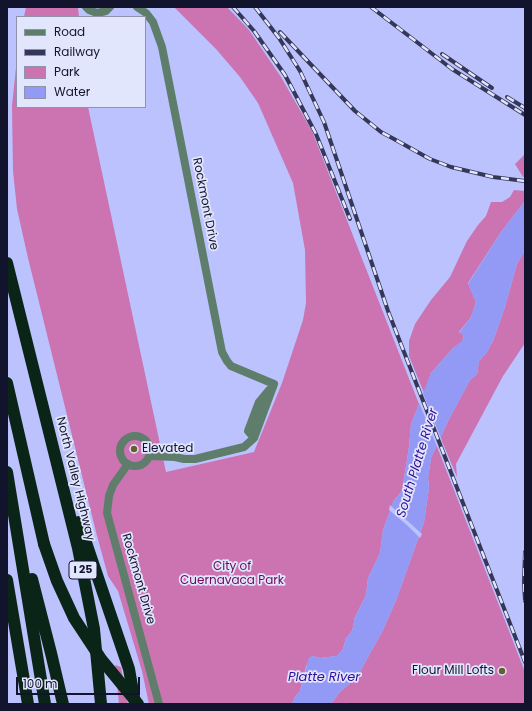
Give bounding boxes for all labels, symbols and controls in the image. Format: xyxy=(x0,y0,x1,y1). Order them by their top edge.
legend xyxy=(16,16,146,108)
text: Road xyxy=(54,23,85,40)
text: Railway xyxy=(54,43,100,60)
text: Park xyxy=(54,63,80,80)
text: Water xyxy=(54,83,90,100)
street label: Rockmont Drive xyxy=(189,157,221,251)
water label: South Platte River xyxy=(394,407,442,519)
street label: North Valley Highway xyxy=(53,416,97,542)
place label: Elevated xyxy=(142,442,193,456)
marker: Elevated xyxy=(129,444,139,454)
street label: Rockmont Drive xyxy=(118,532,158,626)
park label: City of Cuernavaca Park xyxy=(180,560,284,588)
road number: I 25 xyxy=(69,561,97,579)
place label: Flour Mill Lofts xyxy=(412,664,494,678)
marker: Flour Mill Lofts xyxy=(497,666,507,676)
scale bar xyxy=(18,669,142,695)
water label: Platte River xyxy=(288,670,360,686)
text: 100 m xyxy=(23,675,57,692)

